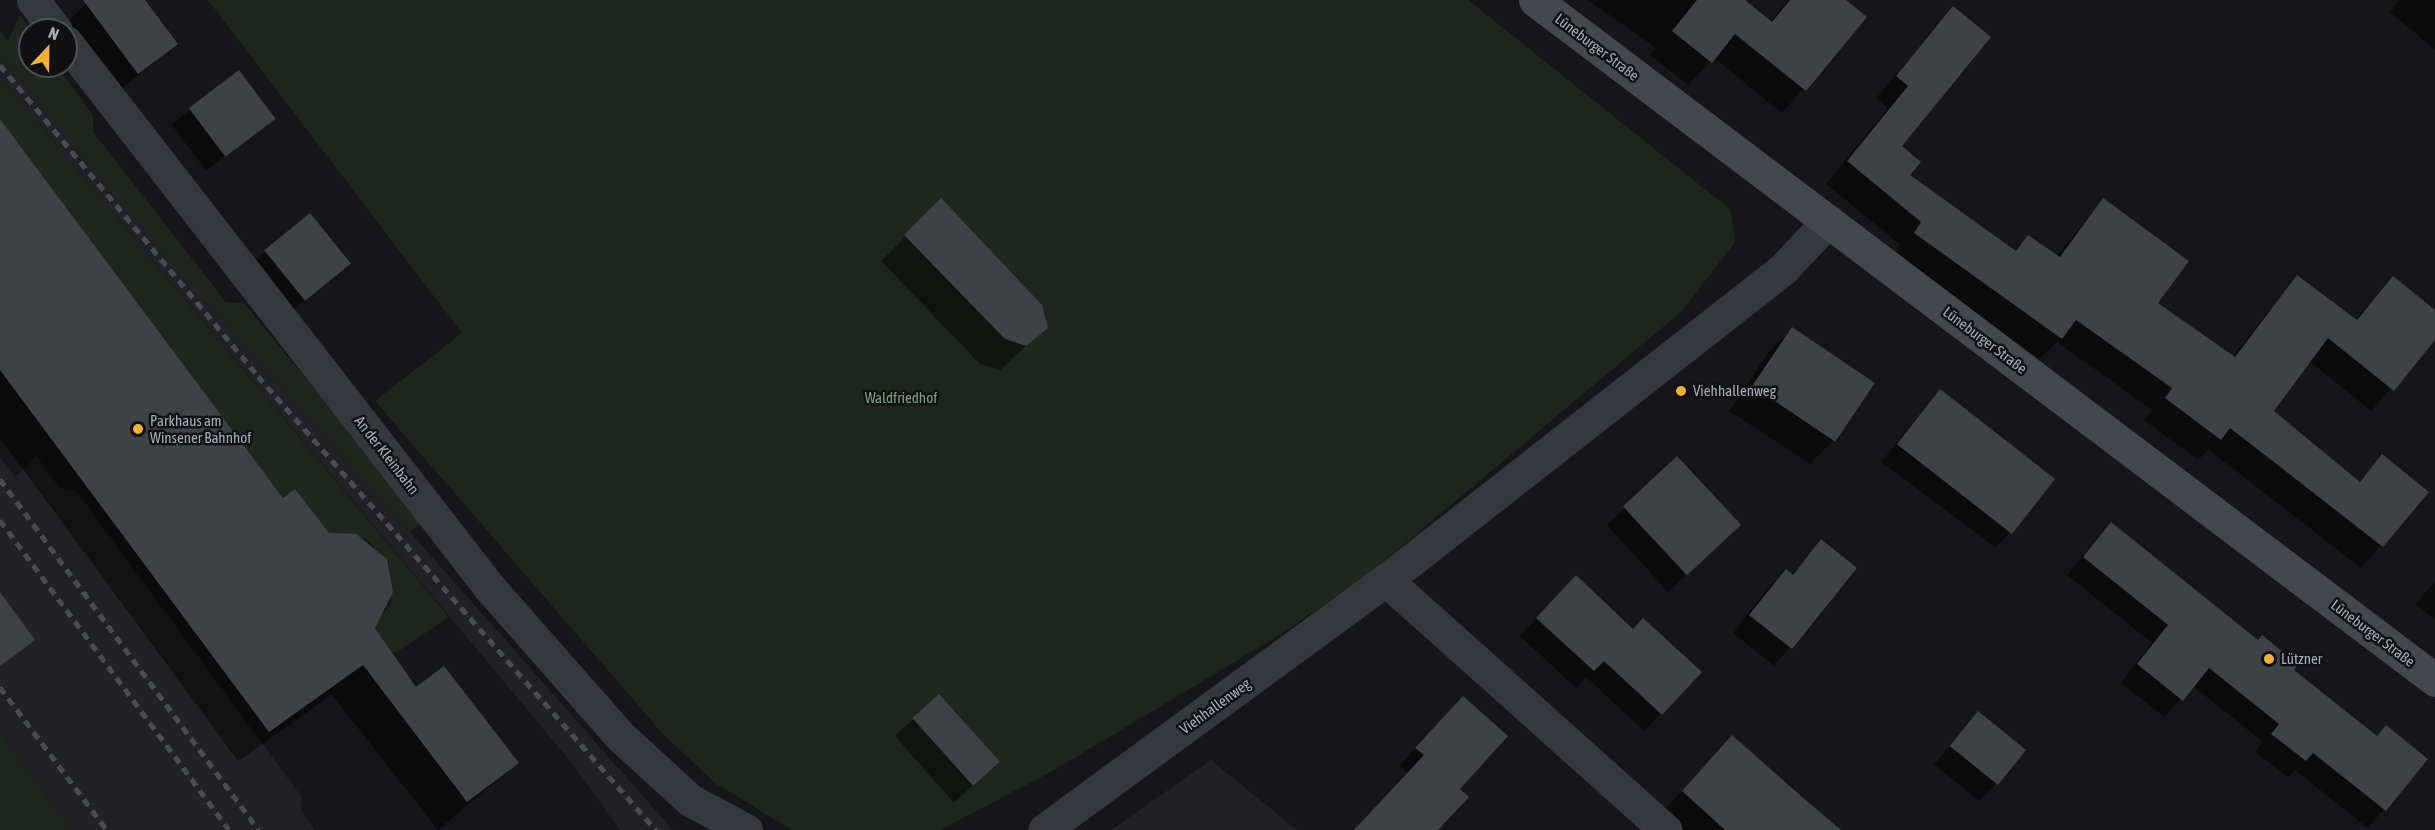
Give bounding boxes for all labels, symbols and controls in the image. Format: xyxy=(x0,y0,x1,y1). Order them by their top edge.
street label: Lüneburger Straße xyxy=(1551,10,1643,84)
north arrow xyxy=(18,18,78,78)
text: N xyxy=(46,23,62,43)
street label: Lüneburger Straße xyxy=(1939,303,2031,377)
place label: Viehhallenweg xyxy=(1693,382,1776,400)
marker: Viehhallenweg xyxy=(1674,384,1688,398)
park label: Waldfriedhof xyxy=(865,389,937,407)
place label: Parkhaus am Winsener Bahnhof xyxy=(150,411,251,446)
street label: An der Kleinbahn xyxy=(351,412,423,498)
marker: Parkhaus am Winsener Bahnhof xyxy=(131,422,145,436)
street label: Lüneburger Straße xyxy=(2327,596,2419,670)
place label: Lützner xyxy=(2281,650,2322,668)
marker: Lützner xyxy=(2262,652,2276,666)
street label: Viehhallenweg xyxy=(1176,674,1254,738)

